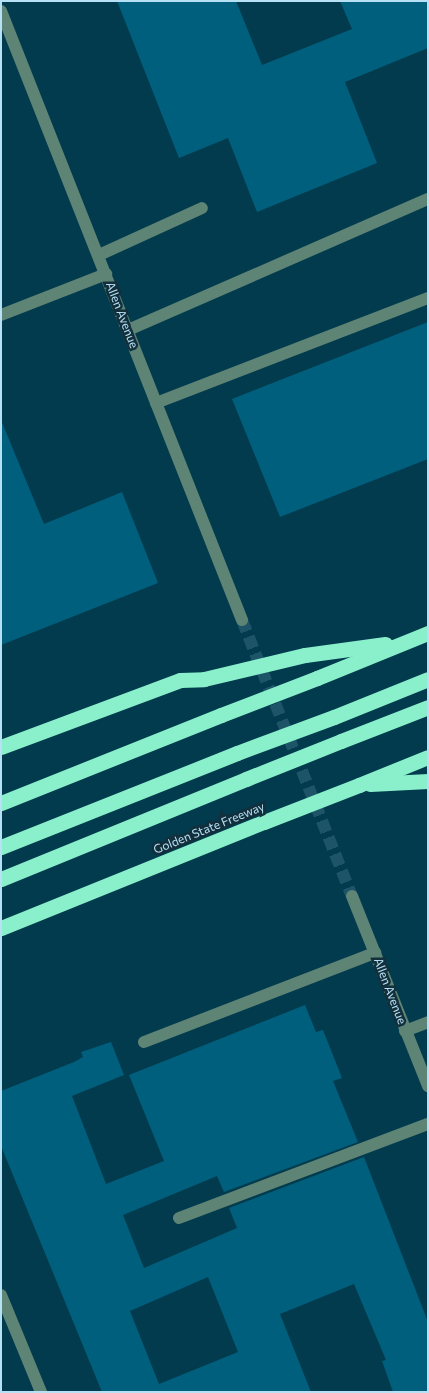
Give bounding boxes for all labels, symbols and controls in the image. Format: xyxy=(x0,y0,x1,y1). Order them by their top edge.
street label: Allen Avenue xyxy=(103,280,141,350)
street label: Golden State Freeway xyxy=(151,799,267,857)
street label: Allen Avenue xyxy=(371,956,409,1026)

